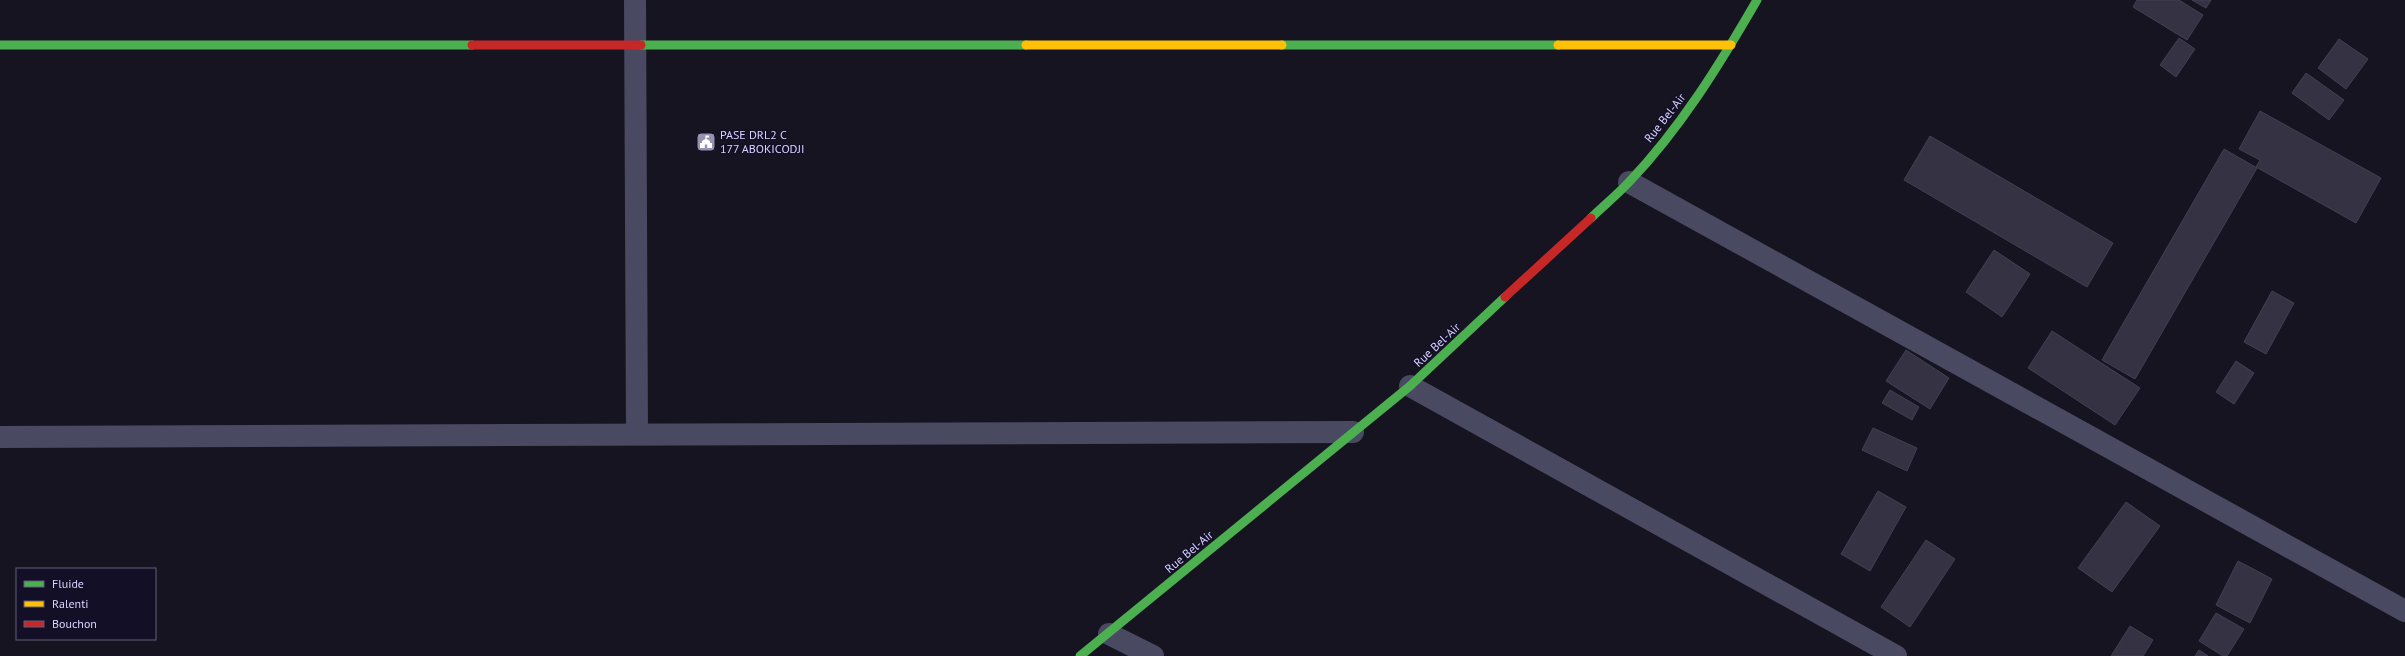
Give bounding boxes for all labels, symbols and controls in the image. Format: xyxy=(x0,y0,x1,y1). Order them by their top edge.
street label: Rue Bel-Air xyxy=(1641,90,1688,145)
place label: PASE DRL2 C 177 ABOKICODJI xyxy=(720,127,804,156)
public building icon: PASE DRL2 C 177 ABOKICODJI xyxy=(695,131,717,153)
street label: Rue Bel-Air xyxy=(1410,319,1463,370)
street label: Rue Bel-Air xyxy=(1162,527,1216,576)
legend xyxy=(16,568,156,640)
text: Fluide xyxy=(52,576,84,591)
text: Ralenti xyxy=(52,596,88,611)
text: Bouchon xyxy=(52,616,97,631)

